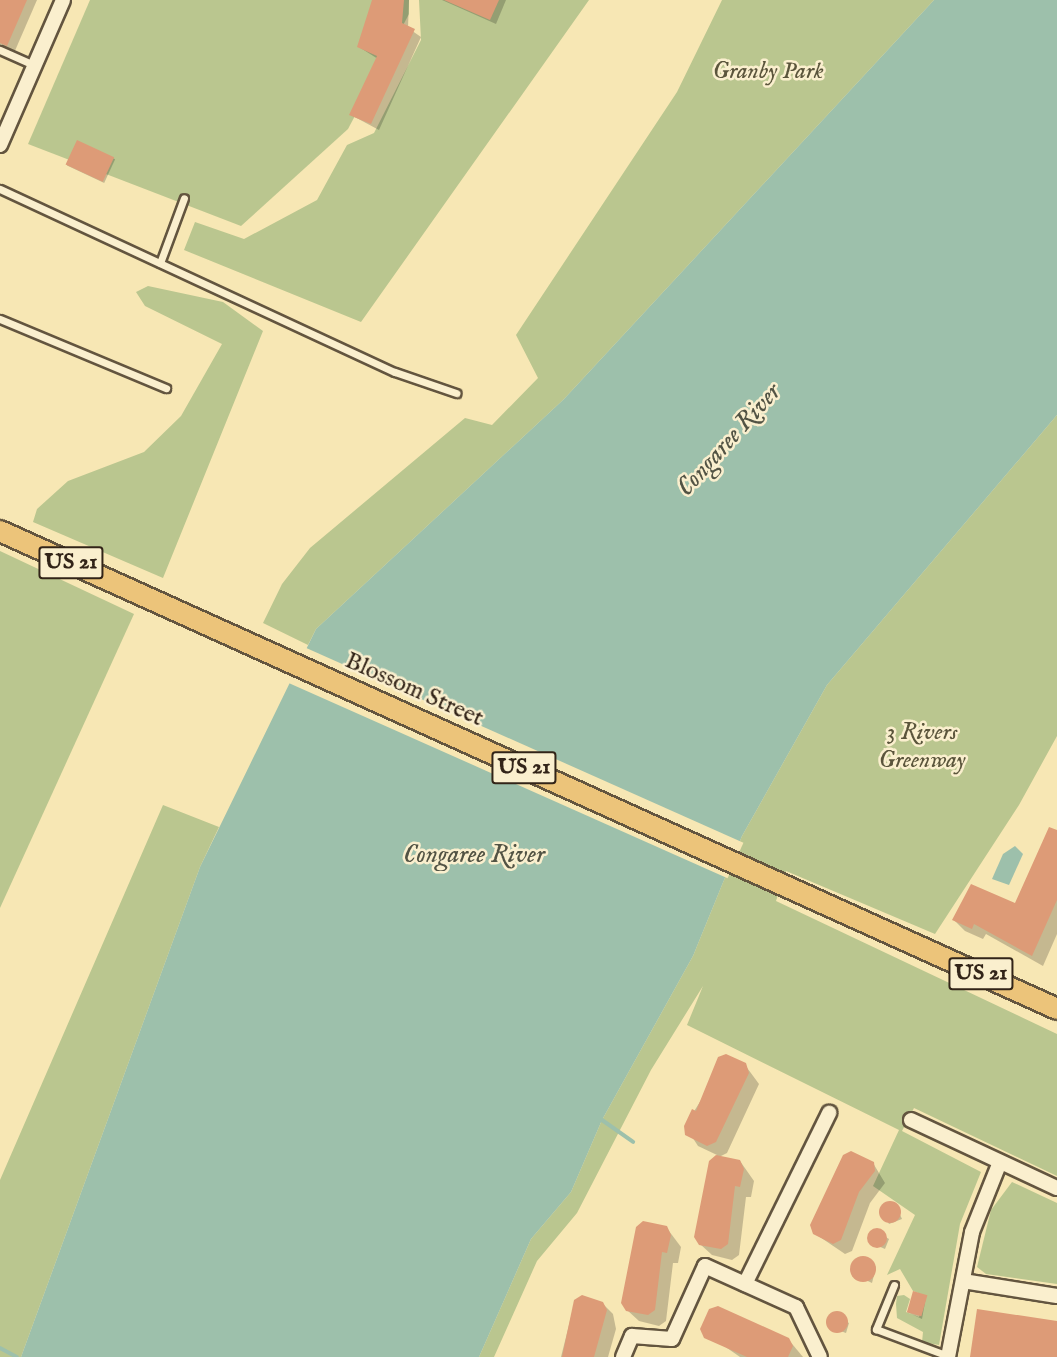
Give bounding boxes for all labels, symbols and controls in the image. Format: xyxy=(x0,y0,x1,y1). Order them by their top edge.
park label: Granby Park xyxy=(712,58,824,86)
water label: Congaree River xyxy=(670,377,788,503)
road number: US 21 xyxy=(38,544,104,582)
street label: Blossom Street xyxy=(340,647,488,733)
park label: 3 Rivers Greenway xyxy=(878,719,966,775)
road number: US 21 xyxy=(491,749,557,787)
water label: Congaree River xyxy=(403,839,545,871)
road number: US 21 xyxy=(948,955,1014,993)

